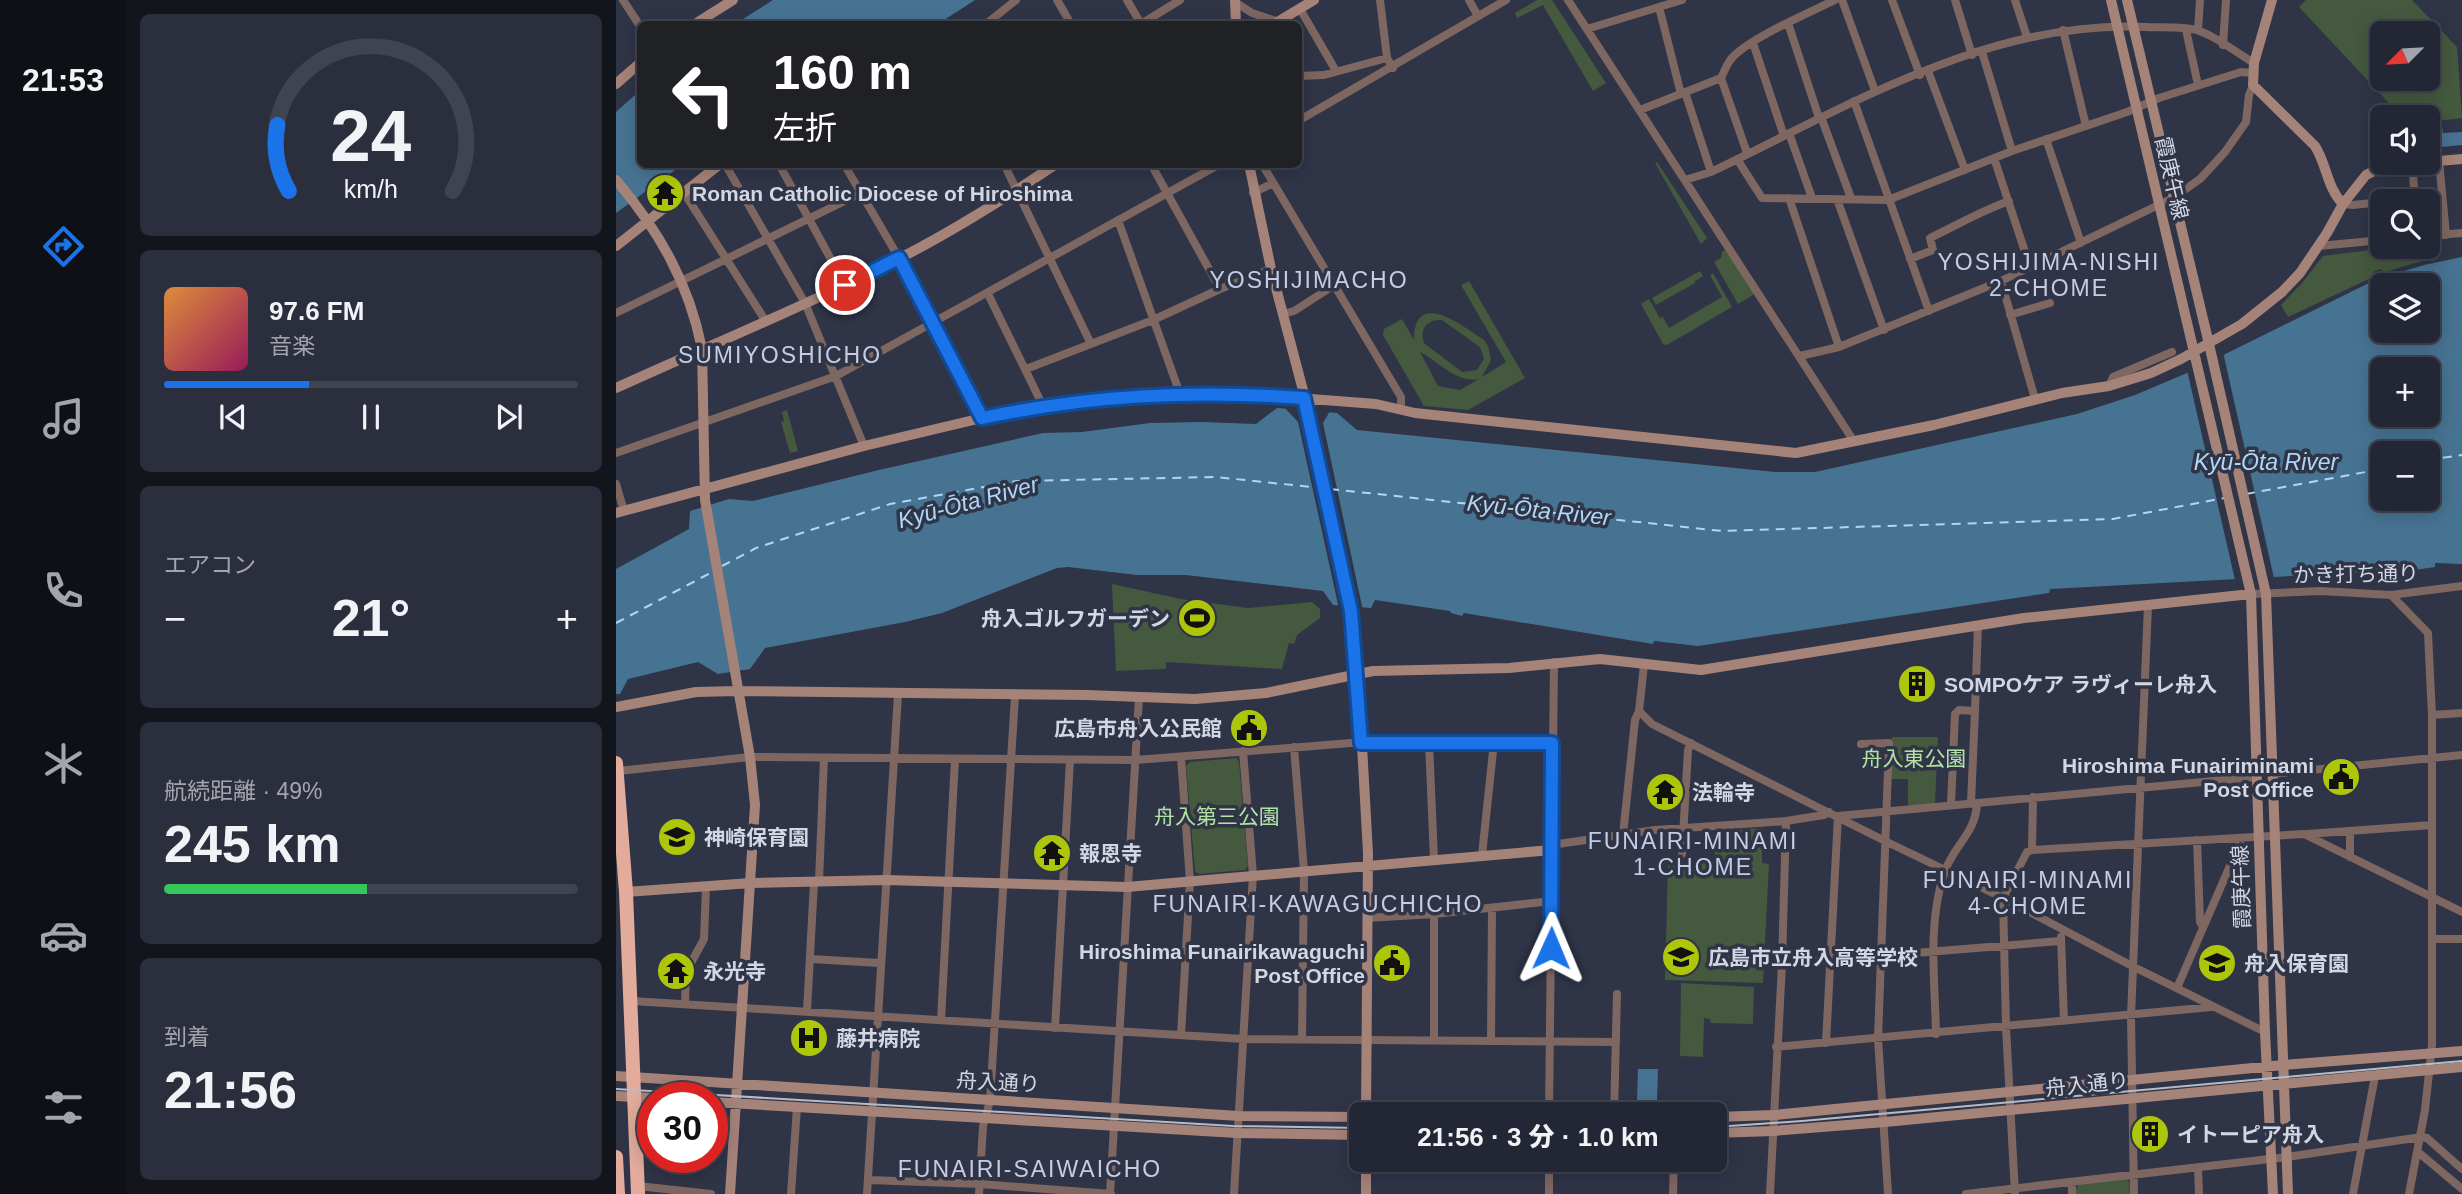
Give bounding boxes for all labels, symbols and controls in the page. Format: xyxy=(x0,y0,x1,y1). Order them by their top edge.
north arrow xyxy=(2370,21,2440,91)
map controls xyxy=(2370,21,2440,511)
text: 160 m xyxy=(773,45,912,99)
icon: left xyxy=(658,49,749,140)
text: 21:53 xyxy=(22,62,104,98)
text: 24 xyxy=(331,95,412,176)
button: sound xyxy=(2370,105,2440,175)
text: 左折 xyxy=(773,110,837,146)
street label: 霞庚午線 xyxy=(2151,134,2193,222)
temple icon: Roman Catholic Diocese of Hiroshima xyxy=(644,172,686,214)
text: km/h xyxy=(344,175,398,203)
place label: Roman Catholic Diocese of Hiroshima xyxy=(692,182,1073,205)
button: search xyxy=(2370,189,2440,259)
icon: directions xyxy=(39,222,88,271)
district label: YOSHIJIMA-NISHI 2-CHOME xyxy=(1938,249,2160,301)
pin xyxy=(815,255,875,315)
icon: arrive xyxy=(826,266,864,304)
district label: YOSHIJIMACHO xyxy=(1209,267,1409,293)
button: layers xyxy=(2370,273,2440,343)
text: 97.6 FM xyxy=(269,296,364,326)
text: 音楽 xyxy=(269,333,315,359)
district label: SUMIYOSHICHO xyxy=(678,342,882,368)
button: + xyxy=(2370,357,2440,427)
icon: music xyxy=(39,394,88,443)
icon: previous xyxy=(214,398,252,436)
icon: pause xyxy=(352,398,390,436)
icon: next xyxy=(490,398,528,436)
button: − xyxy=(2370,441,2440,511)
water label: Kyū-Ōta River xyxy=(2194,449,2340,475)
water label: Kyū-Ōta River xyxy=(895,470,1042,533)
water label: Kyū-Ōta River xyxy=(1466,490,1614,531)
text: エアコン xyxy=(164,552,256,578)
street label: かき打ち通り xyxy=(2293,561,2419,587)
icon: phone xyxy=(39,566,88,615)
text: 21° xyxy=(332,589,410,647)
sports icon: 舟入ゴルフガーデン xyxy=(1176,597,1218,639)
text: − xyxy=(164,598,186,640)
text: + xyxy=(556,598,578,640)
place label: 舟入ゴルフガーデン xyxy=(981,607,1170,630)
building icon: SOMPOケア ラヴィーレ舟入 xyxy=(1896,663,1938,705)
place label: SOMPOケア ラヴィーレ舟入 xyxy=(1944,673,2217,696)
public building icon: 広島市舟入公民館 xyxy=(1228,707,1270,749)
place label: 広島市舟入公民館 xyxy=(1054,717,1222,740)
icon: climate xyxy=(39,739,88,788)
park label: 舟入東公園 xyxy=(1862,747,1967,770)
place label: Hiroshima Funairiminami Post Office xyxy=(2062,754,2314,801)
public building icon: Hiroshima Funairiminami Post Office xyxy=(2320,756,2362,798)
temple icon: 法輪寺 xyxy=(1644,771,1686,813)
text: 航続距離 · 49% xyxy=(164,778,322,804)
place label: 法輪寺 xyxy=(1692,781,1755,804)
park label: 舟入第三公園 xyxy=(1154,805,1280,828)
text: 245 km xyxy=(164,815,340,873)
school or university icon: 神崎保育園 xyxy=(656,816,698,858)
place label: 神崎保育園 xyxy=(704,826,809,849)
district label: FUNAIRI-MINAMI 1-CHOME xyxy=(1588,828,1798,880)
temple icon: 報恩寺 xyxy=(1031,832,1073,874)
place label: 報恩寺 xyxy=(1079,842,1142,865)
street label: 霞庚午線 xyxy=(2228,845,2254,929)
district label: FUNAIRI-MINAMI 4-CHOME xyxy=(1923,867,2133,919)
district label: FUNAIRI-KAWAGUCHICHO xyxy=(1153,891,1483,917)
icon: car xyxy=(39,911,88,960)
position arrow xyxy=(1514,911,1588,985)
school or university icon: 広島市立舟入高等学校 xyxy=(1660,936,1702,978)
place label: Hiroshima Funairikawaguchi Post Office xyxy=(1079,940,1365,987)
public building icon: Hiroshima Funairikawaguchi Post Office xyxy=(1371,942,1413,984)
school or university icon: 舟入保育園 xyxy=(2196,942,2238,984)
place label: 広島市立舟入高等学校 xyxy=(1708,946,1918,969)
temple icon: 永光寺 xyxy=(655,950,697,992)
place label: 舟入保育園 xyxy=(2244,952,2349,975)
place label: 永光寺 xyxy=(703,960,766,983)
hospital icon: 藤井病院 xyxy=(788,1017,830,1059)
text: 到着 xyxy=(164,1024,210,1050)
place label: 藤井病院 xyxy=(836,1027,920,1050)
text: 21:56 xyxy=(164,1061,297,1119)
street label: 舟入通り xyxy=(955,1068,1041,1096)
street label: 舟入通り xyxy=(2044,1068,2130,1100)
speed limit sign: 30 xyxy=(637,1082,728,1173)
icon: filters xyxy=(39,1083,88,1132)
building icon: イトーピア舟入 xyxy=(2129,1113,2171,1155)
text: 21:56 · 3 分 · 1.0 km xyxy=(1417,1122,1659,1152)
place label: イトーピア舟入 xyxy=(2177,1123,2324,1146)
district label: FUNAIRI-SAIWAICHO xyxy=(898,1156,1162,1182)

